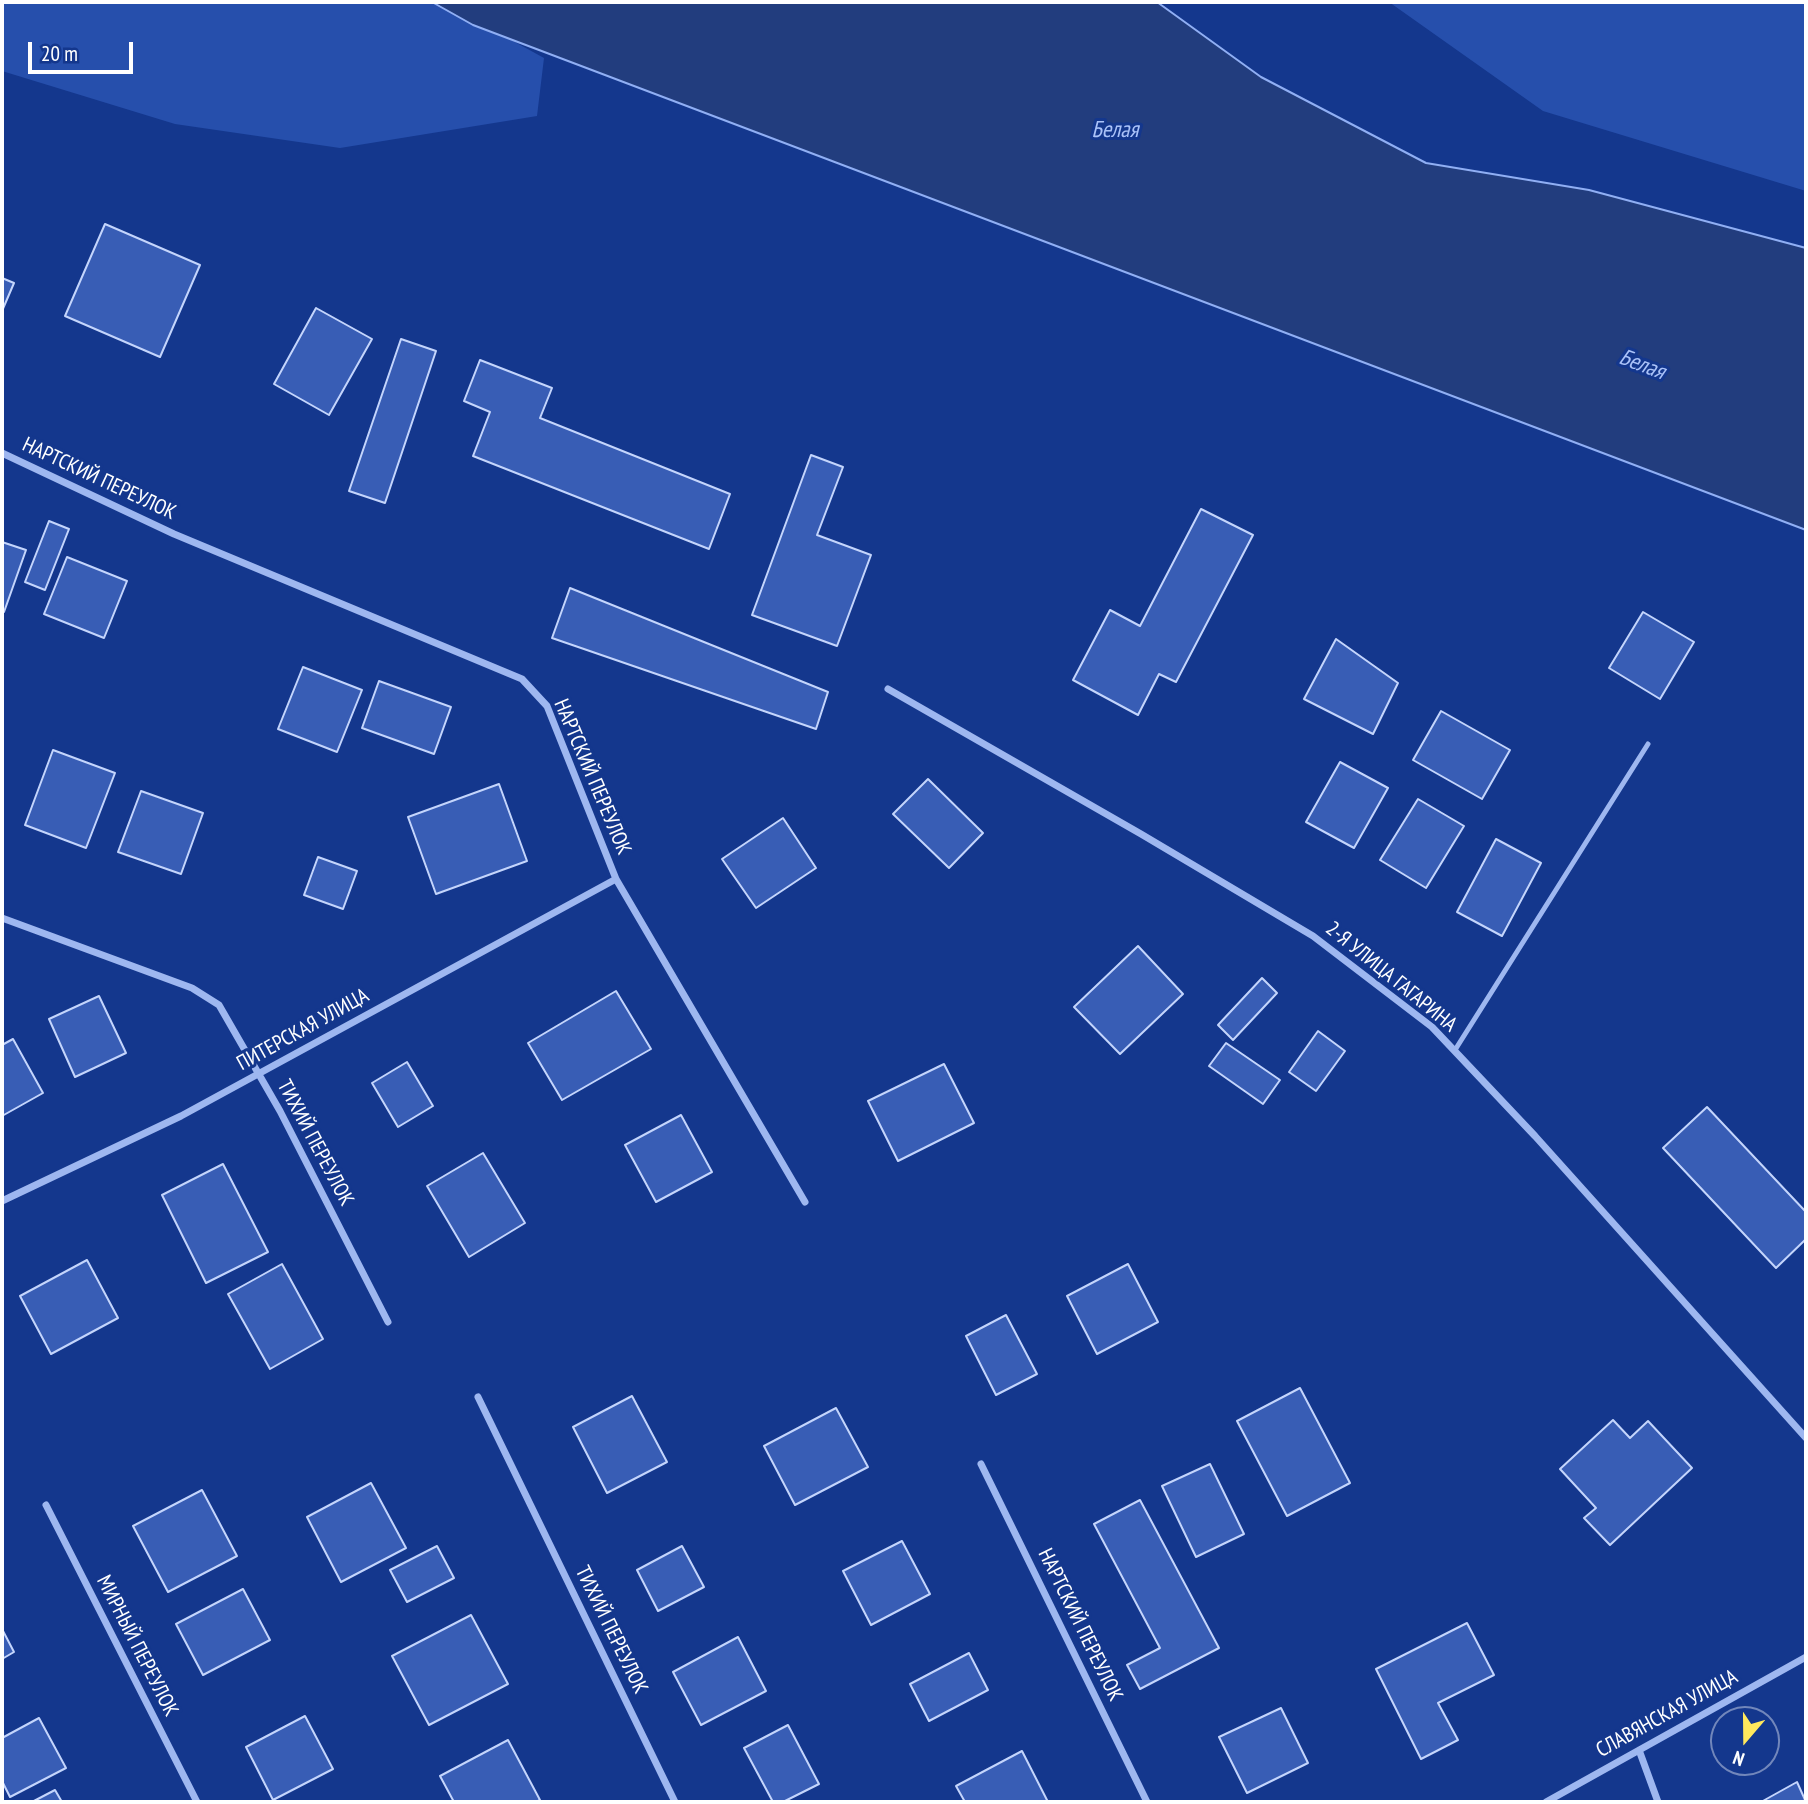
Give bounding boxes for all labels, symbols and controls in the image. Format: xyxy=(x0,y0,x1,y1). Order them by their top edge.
scale bar xyxy=(32,28,136,72)
text: 20 m xyxy=(41,40,78,67)
water label: Белая xyxy=(1092,116,1138,144)
water label: Белая xyxy=(1615,344,1669,386)
street label: НАРТСКИЙ ПЕРЕУЛОК xyxy=(18,432,180,526)
street label: НАРТСКИЙ ПЕРЕУЛОК xyxy=(548,695,636,859)
street label: 2-Я УЛИЦА ГАГАРИНА xyxy=(1320,916,1462,1038)
street label: ПИТЕРСКАЯ УЛИЦА xyxy=(233,983,373,1077)
street label: ТИХИЙ ПЕРЕУЛОК xyxy=(271,1076,359,1210)
street label: НАРТСКИЙ ПЕРЕУЛОК xyxy=(1032,1545,1128,1705)
street label: ТИХИЙ ПЕРЕУЛОК xyxy=(569,1562,653,1698)
street label: МИРНЫЙ ПЕРЕУЛОК xyxy=(91,1571,183,1721)
street label: СЛАВЯНСКАЯ УЛИЦА xyxy=(1592,1665,1742,1763)
north arrow xyxy=(1710,1706,1780,1776)
text: N xyxy=(1730,1746,1747,1772)

